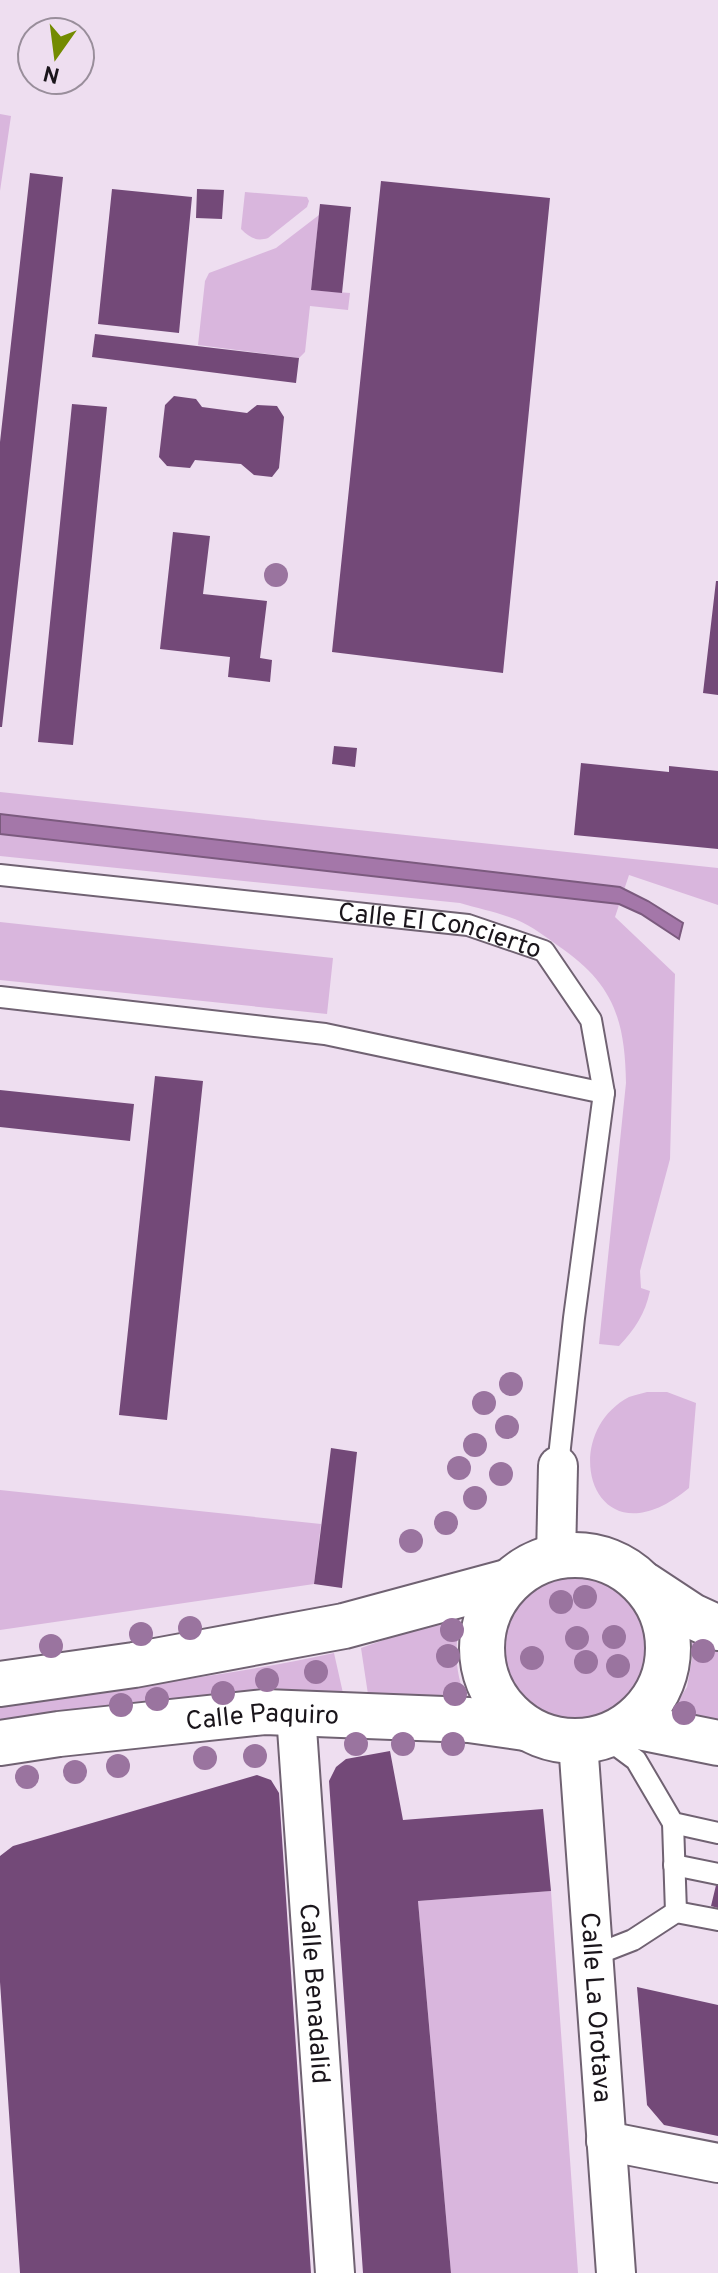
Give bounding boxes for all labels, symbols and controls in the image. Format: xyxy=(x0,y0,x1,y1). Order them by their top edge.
north arrow xyxy=(16,16,96,96)
text: N xyxy=(41,58,63,88)
street label: Calle El Concierto xyxy=(336,897,546,968)
street label: Calle Paquiro xyxy=(184,1698,340,1739)
street label: Calle Benadalid xyxy=(290,1902,336,2085)
street label: Calle La Orotava xyxy=(571,1911,618,2104)

